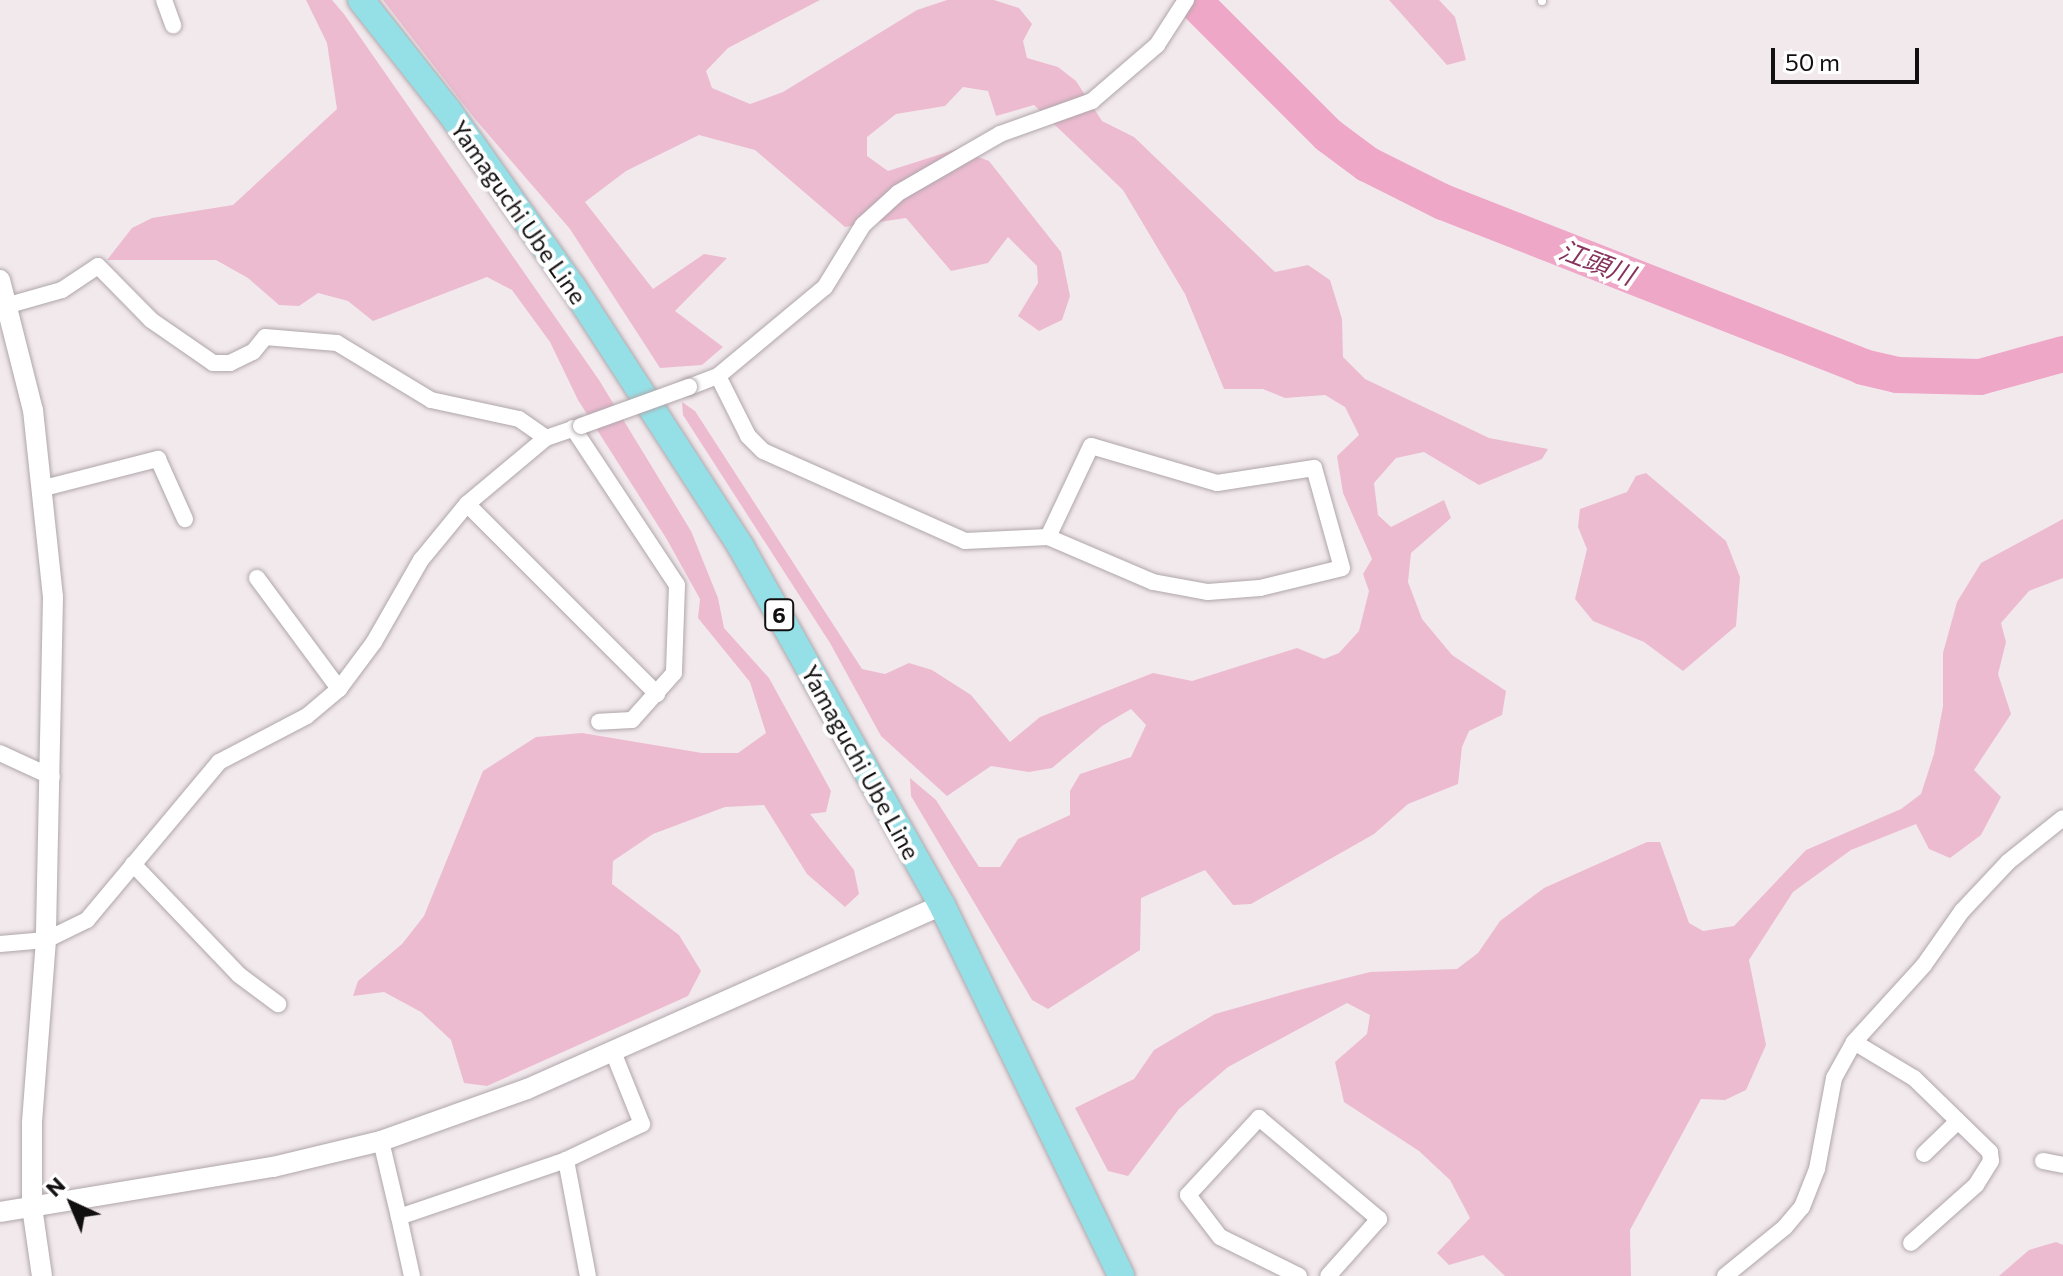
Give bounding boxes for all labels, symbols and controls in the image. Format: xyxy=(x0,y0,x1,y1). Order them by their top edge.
scale bar xyxy=(1775,32,1923,82)
text: 50 m xyxy=(1785,47,1840,76)
street label: Yamaguchi Ube Line xyxy=(445,115,593,309)
water label: 江頭川 xyxy=(1555,233,1639,291)
road number: 6 xyxy=(763,597,795,633)
street label: Yamaguchi Ube Line xyxy=(796,660,926,864)
north arrow xyxy=(32,1164,112,1244)
text: N xyxy=(40,1171,70,1202)

